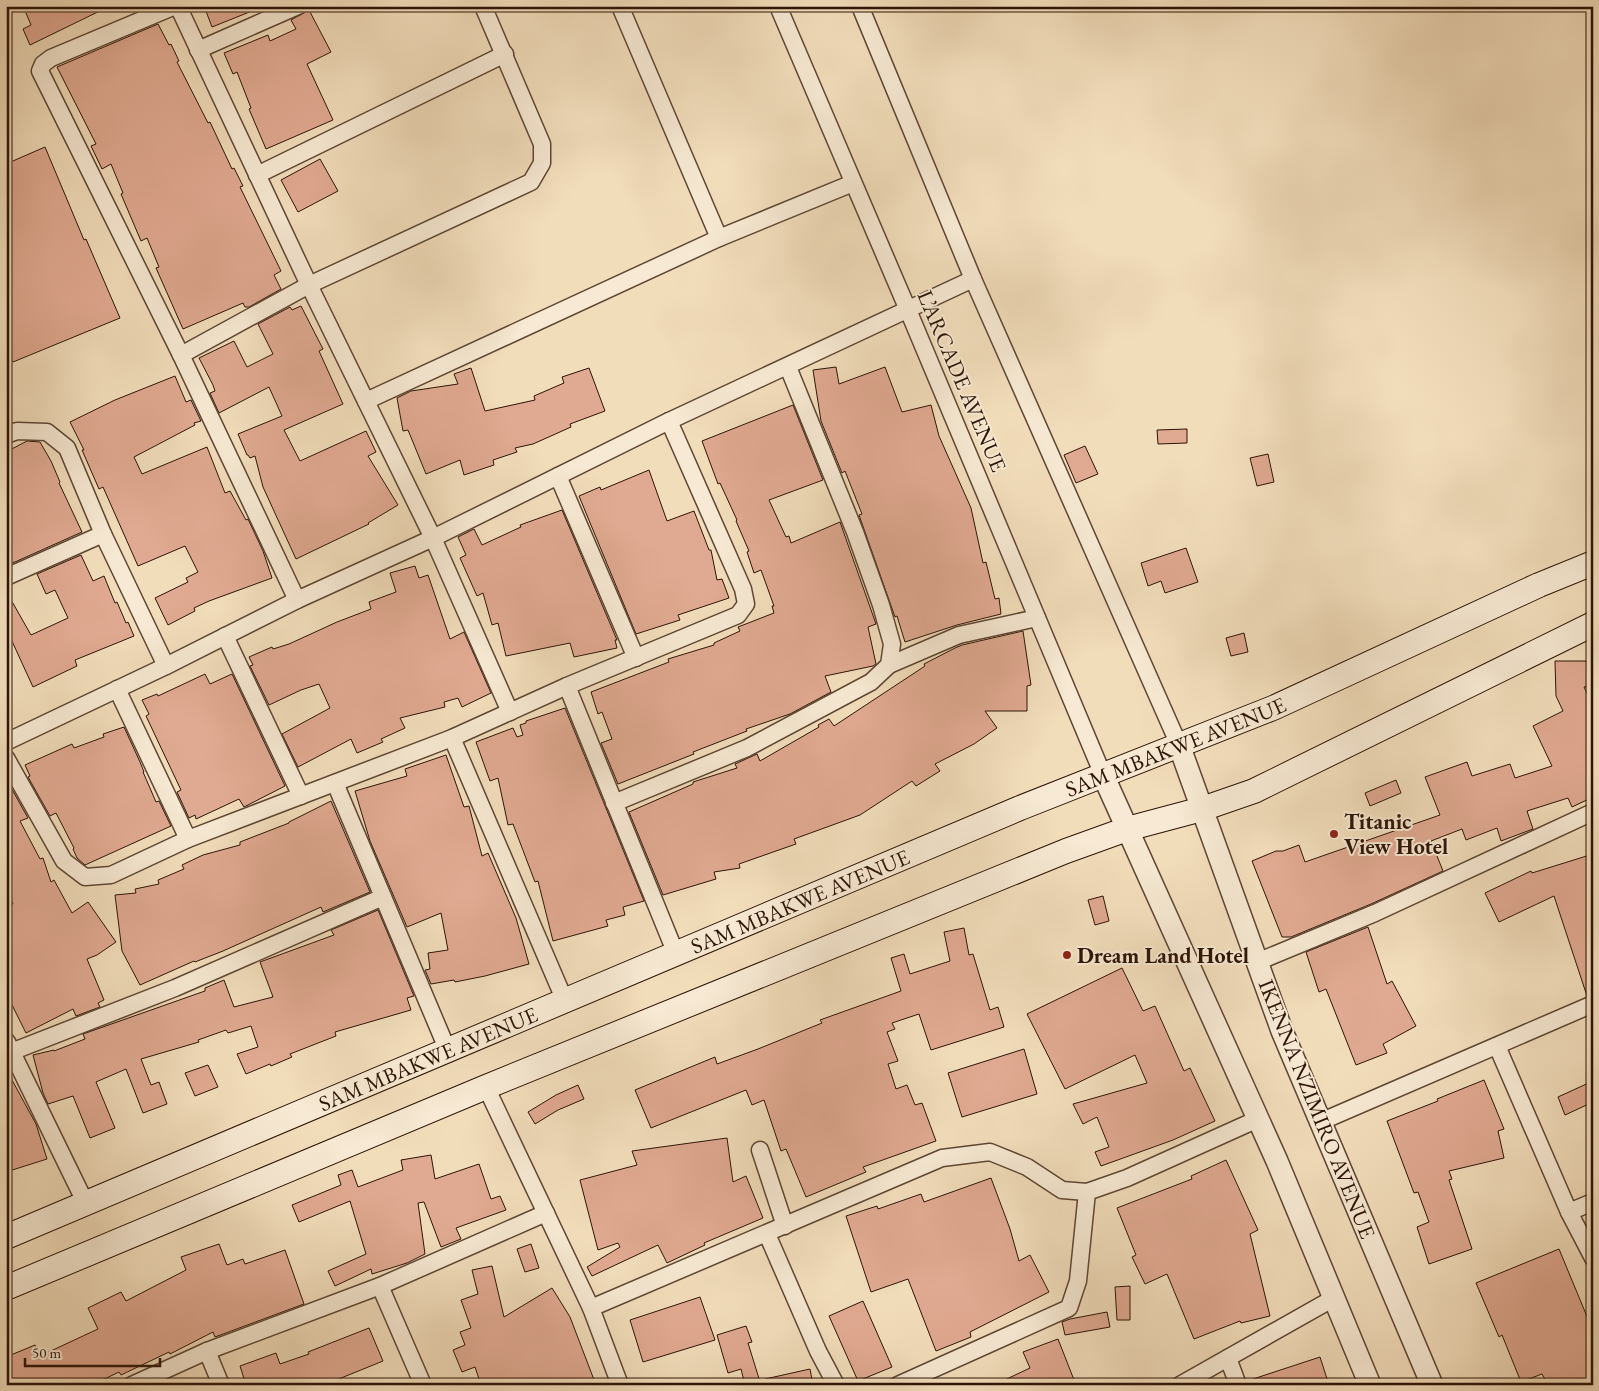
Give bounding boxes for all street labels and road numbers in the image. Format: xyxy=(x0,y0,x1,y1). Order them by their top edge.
street label: L’ARCADE AVENUE xyxy=(911,286,1013,476)
street label: SAM MBAKWE AVENUE xyxy=(1061,690,1290,803)
street label: SAM MBAKWE AVENUE xyxy=(686,842,914,960)
street label: IKENNA NZIMIRO AVENUE xyxy=(1252,975,1382,1243)
street label: SAM MBAKWE AVENUE xyxy=(314,999,542,1118)

